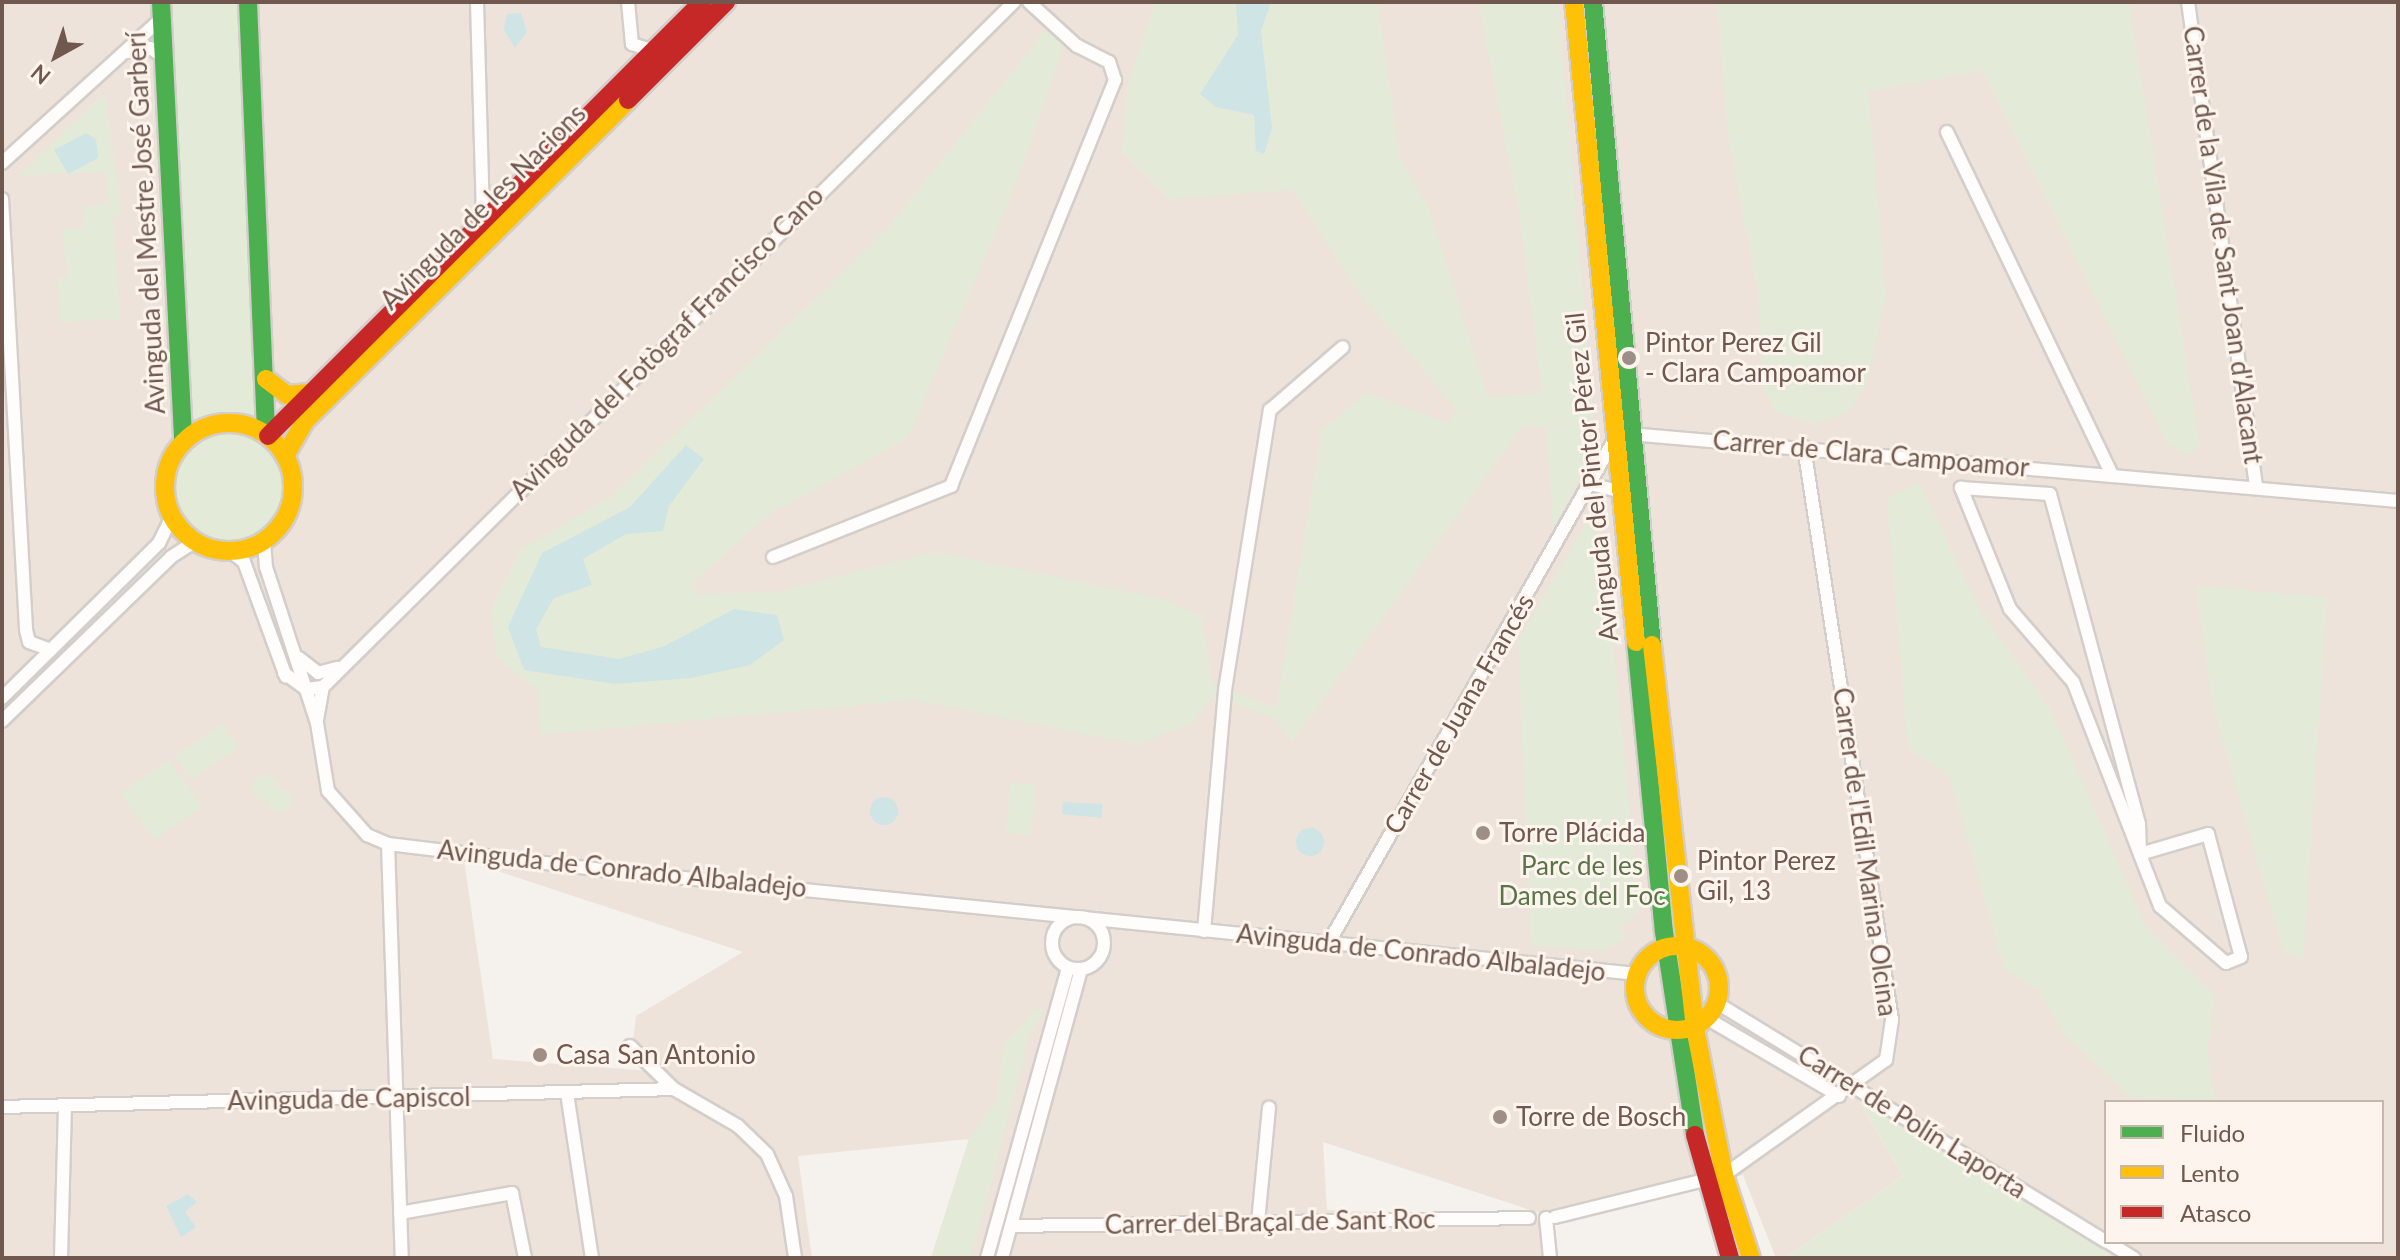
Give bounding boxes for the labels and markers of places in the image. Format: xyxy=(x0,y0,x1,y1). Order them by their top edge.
place label: Pintor Perez Gil - Clara Campoamor xyxy=(1645,327,1866,388)
marker: Pintor Perez Gil - Clara Campoamor xyxy=(1620,349,1638,367)
place label: Torre Plácida xyxy=(1499,817,1645,849)
marker: Torre Plácida xyxy=(1474,824,1492,842)
place label: Pintor Perez Gil, 13 xyxy=(1697,845,1836,906)
marker: Pintor Perez Gil, 13 xyxy=(1672,867,1690,885)
place label: Casa San Antonio xyxy=(556,1039,756,1071)
marker: Casa San Antonio xyxy=(531,1046,549,1064)
place label: Torre de Bosch xyxy=(1516,1101,1686,1133)
marker: Torre de Bosch xyxy=(1491,1108,1509,1126)

